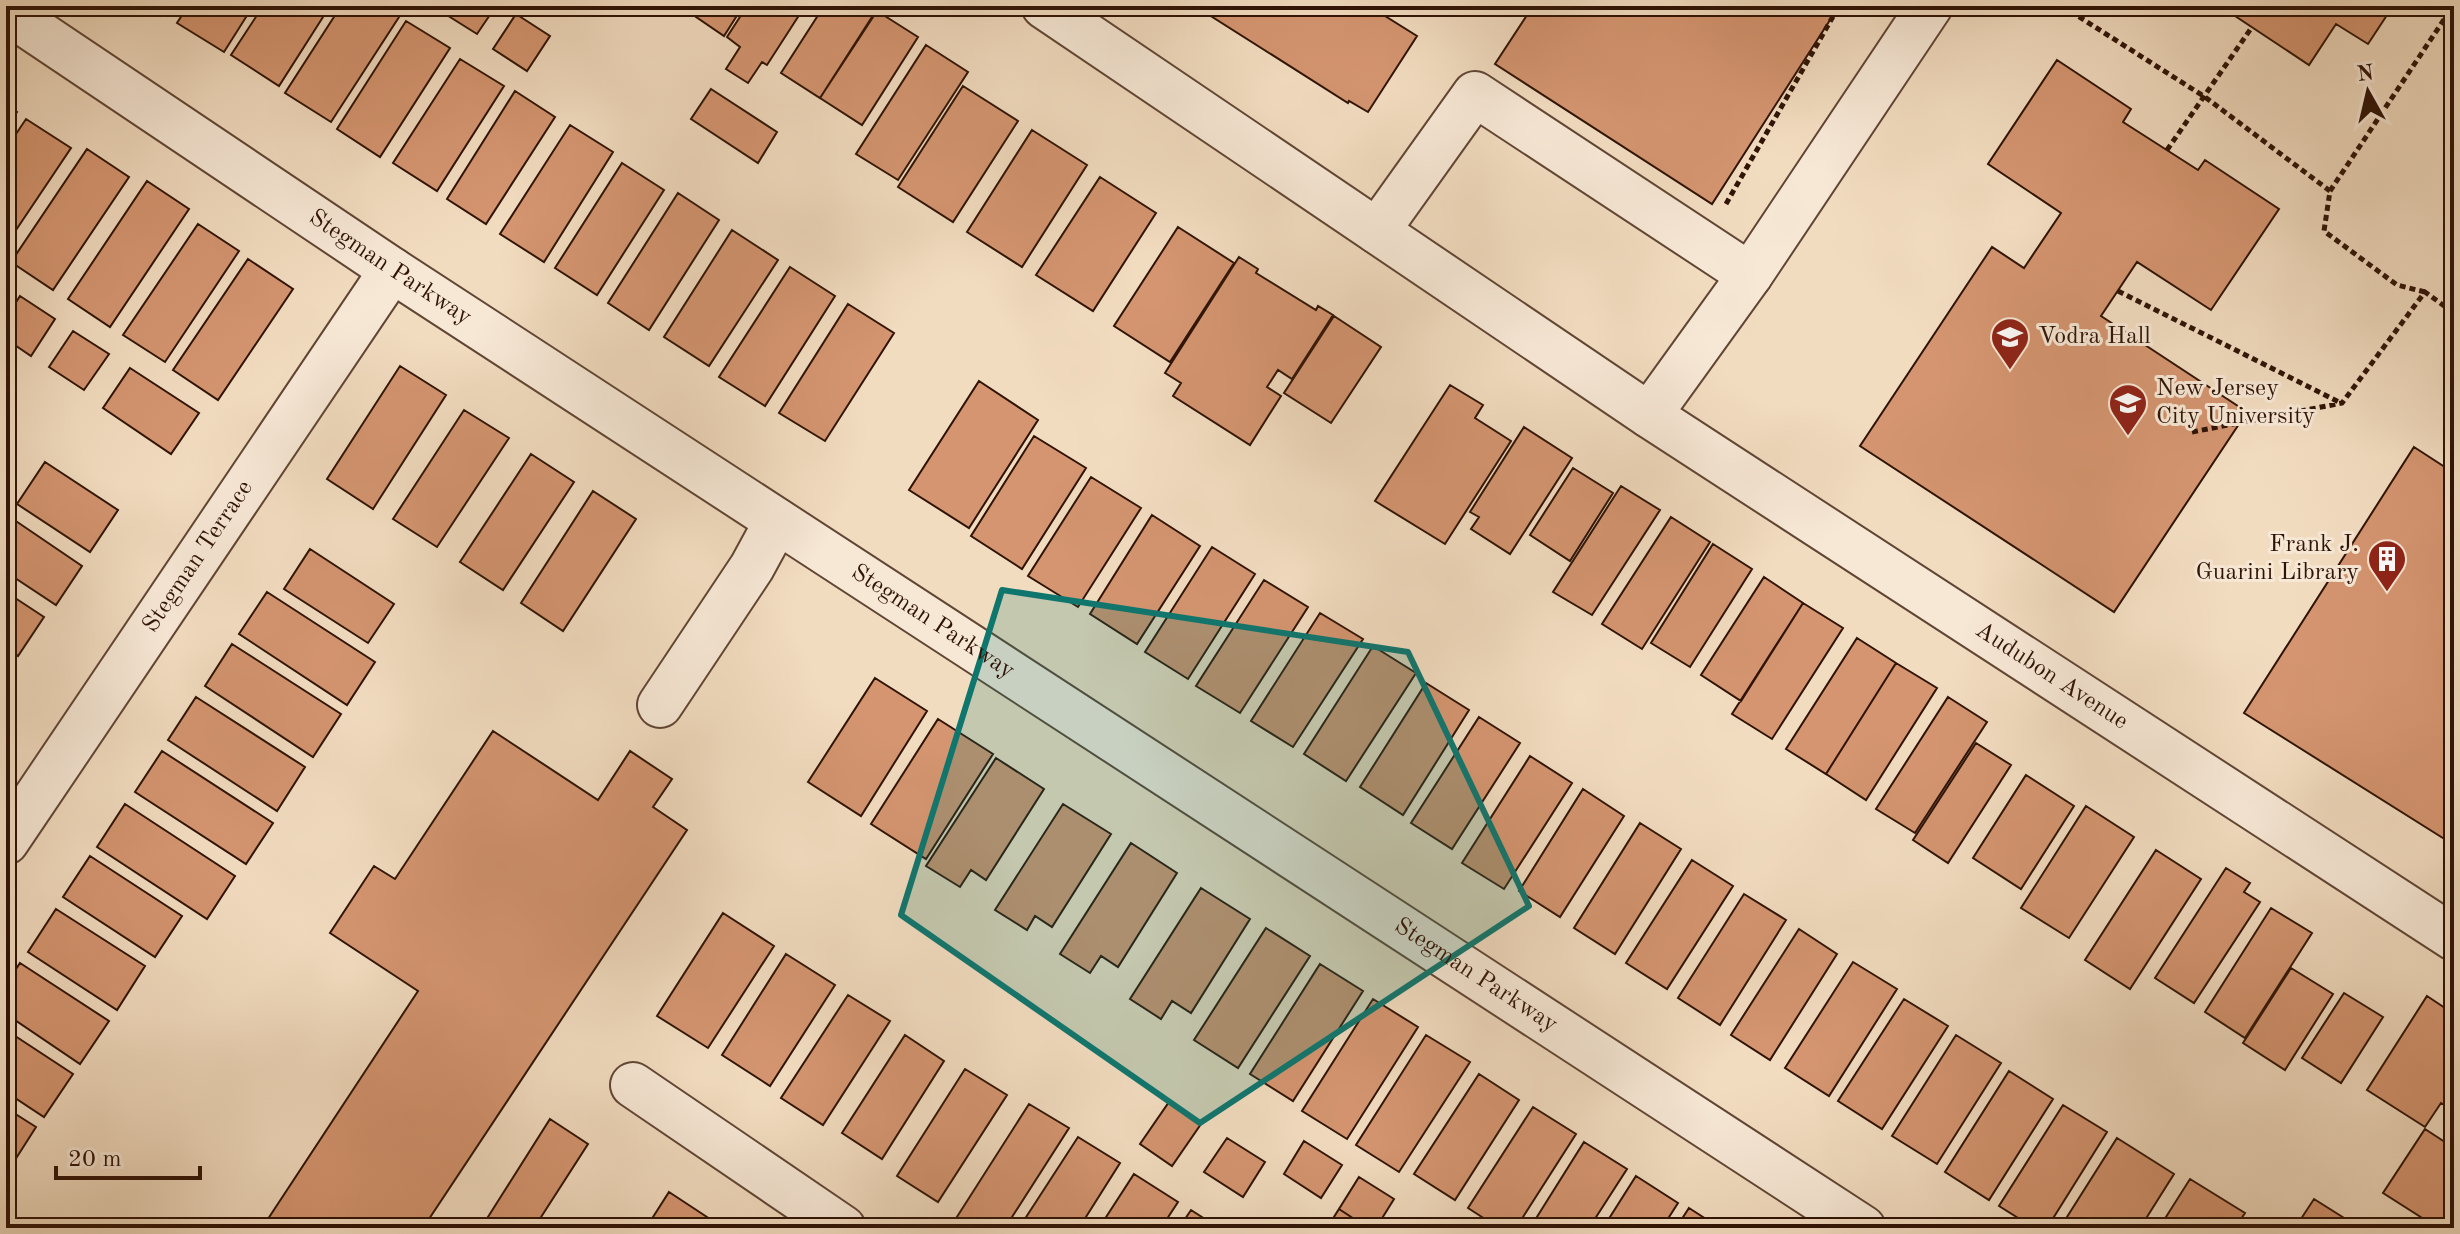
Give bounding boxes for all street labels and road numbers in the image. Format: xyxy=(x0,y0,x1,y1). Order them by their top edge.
street label: Stegman Parkway xyxy=(304,206,476,330)
street label: Stegman Terrace xyxy=(139,477,258,637)
street label: Stegman Parkway xyxy=(847,560,1019,684)
street label: Audubon Avenue xyxy=(1971,618,2132,735)
street label: Stegman Parkway xyxy=(1390,914,1562,1038)

